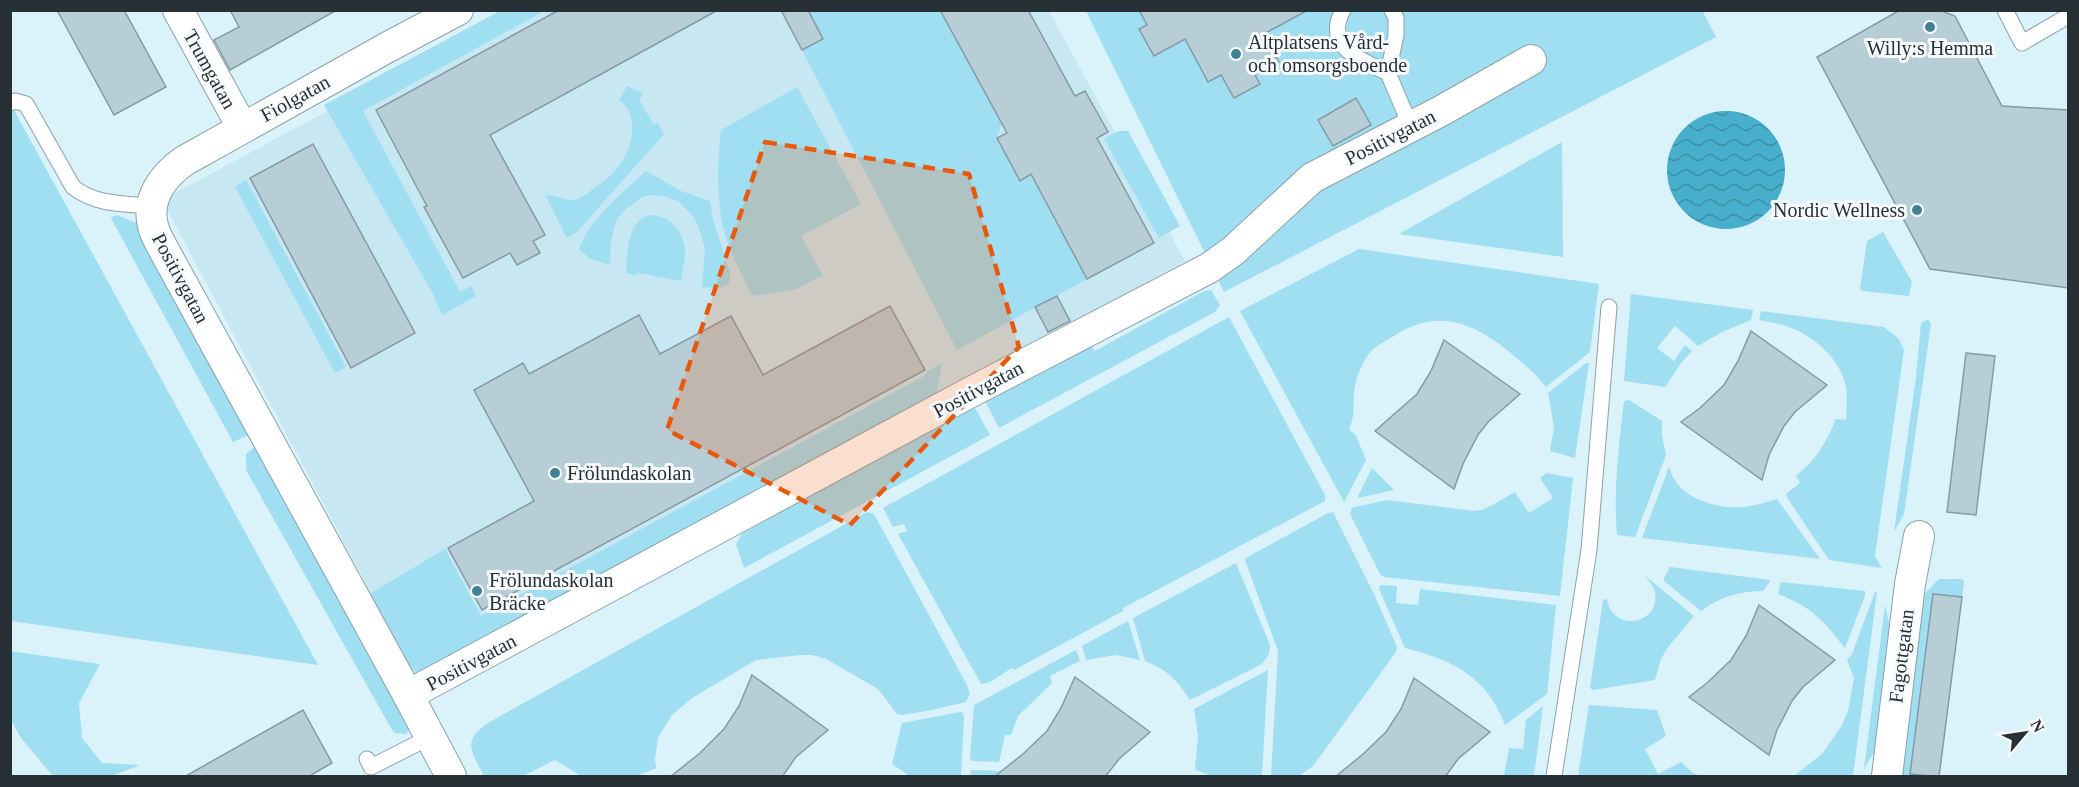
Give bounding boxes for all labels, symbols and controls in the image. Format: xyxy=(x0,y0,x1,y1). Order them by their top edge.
marker: Willy:s Hemma xyxy=(1923,20,1937,34)
street label: Trumgatan xyxy=(178,26,241,113)
place label: Altplatsens Vård- och omsorgsboende xyxy=(1248,31,1407,77)
place label: Willy:s Hemma xyxy=(1867,37,1993,60)
marker: Altplatsens Vård- och omsorgsboende xyxy=(1229,47,1243,61)
street label: Fiolgatan xyxy=(257,70,334,127)
street label: Positivgatan xyxy=(1341,105,1440,170)
place label: Nordic Wellness xyxy=(1773,199,1905,221)
marker: Nordic Wellness xyxy=(1910,203,1924,217)
street label: Positivgatan xyxy=(147,229,214,327)
street label: Positivgatan xyxy=(929,356,1027,423)
place label: Frölundaskolan xyxy=(567,462,691,484)
marker: Frölundaskolan xyxy=(548,466,562,480)
place label: Frölundaskolan Bräcke xyxy=(489,569,613,614)
marker: Frölundaskolan Bräcke xyxy=(470,584,484,598)
street label: Fagottgatan xyxy=(1884,608,1919,704)
street label: Positivgatan xyxy=(422,629,520,696)
north arrow xyxy=(1995,703,2055,763)
text: N xyxy=(2027,717,2048,736)

